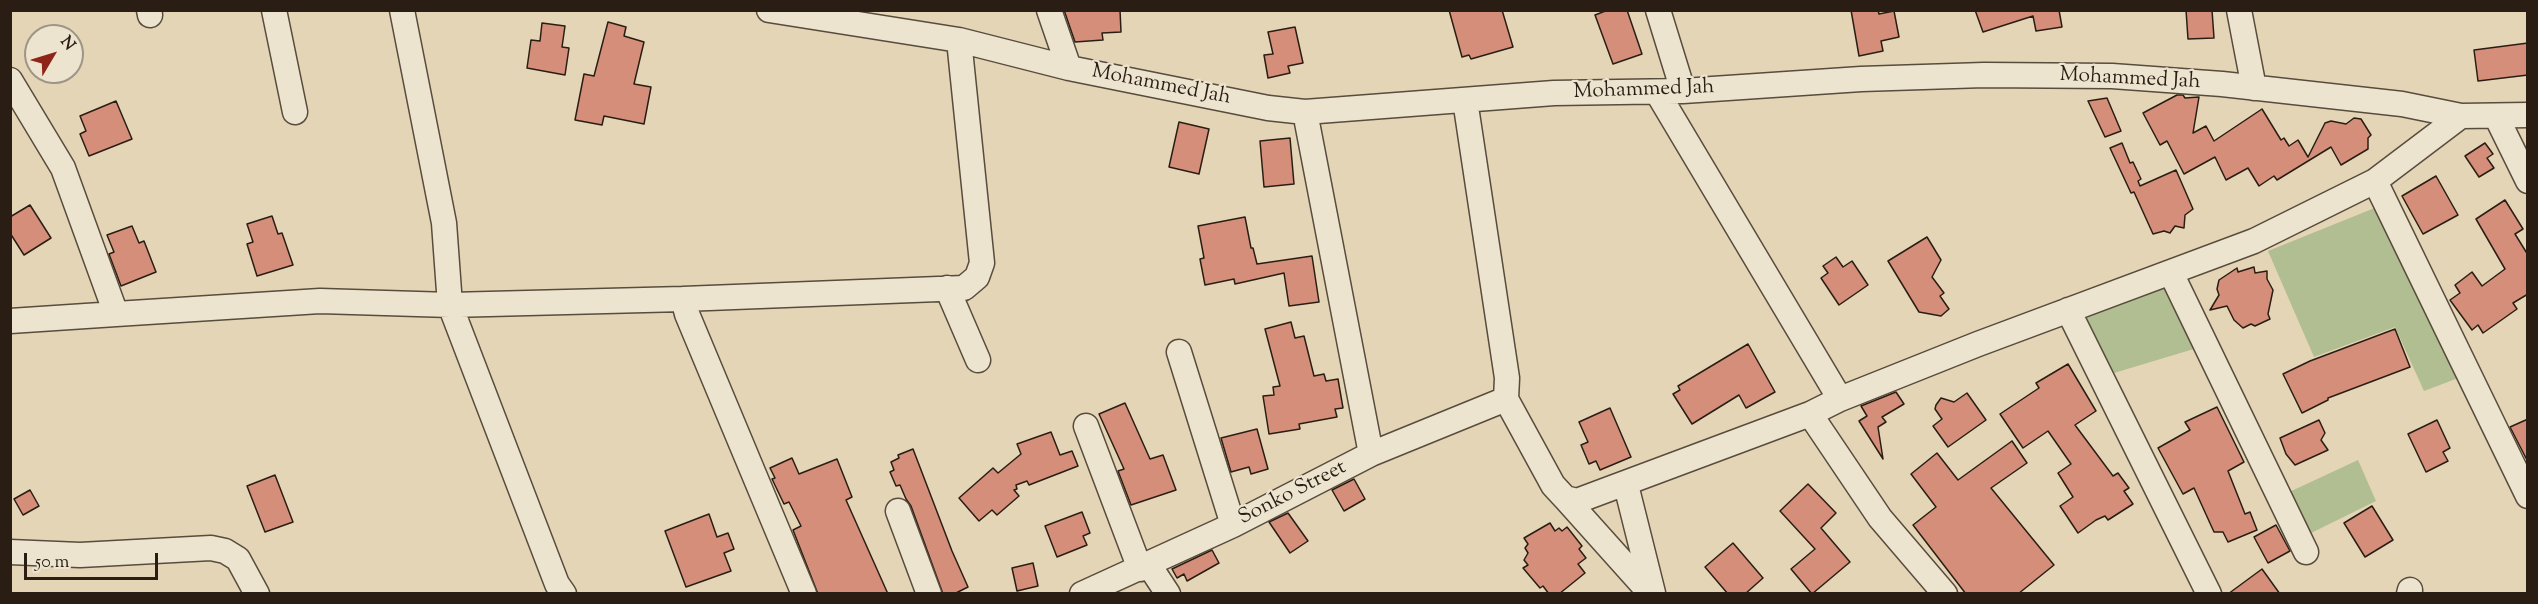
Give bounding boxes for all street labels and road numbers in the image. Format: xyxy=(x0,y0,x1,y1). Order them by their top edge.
street label: Mohammed Jah xyxy=(1089,60,1233,112)
street label: Mohammed Jah xyxy=(2059,64,2201,96)
street label: Mohammed Jah xyxy=(1573,76,1715,106)
street label: Sonko Street xyxy=(1235,456,1351,532)

